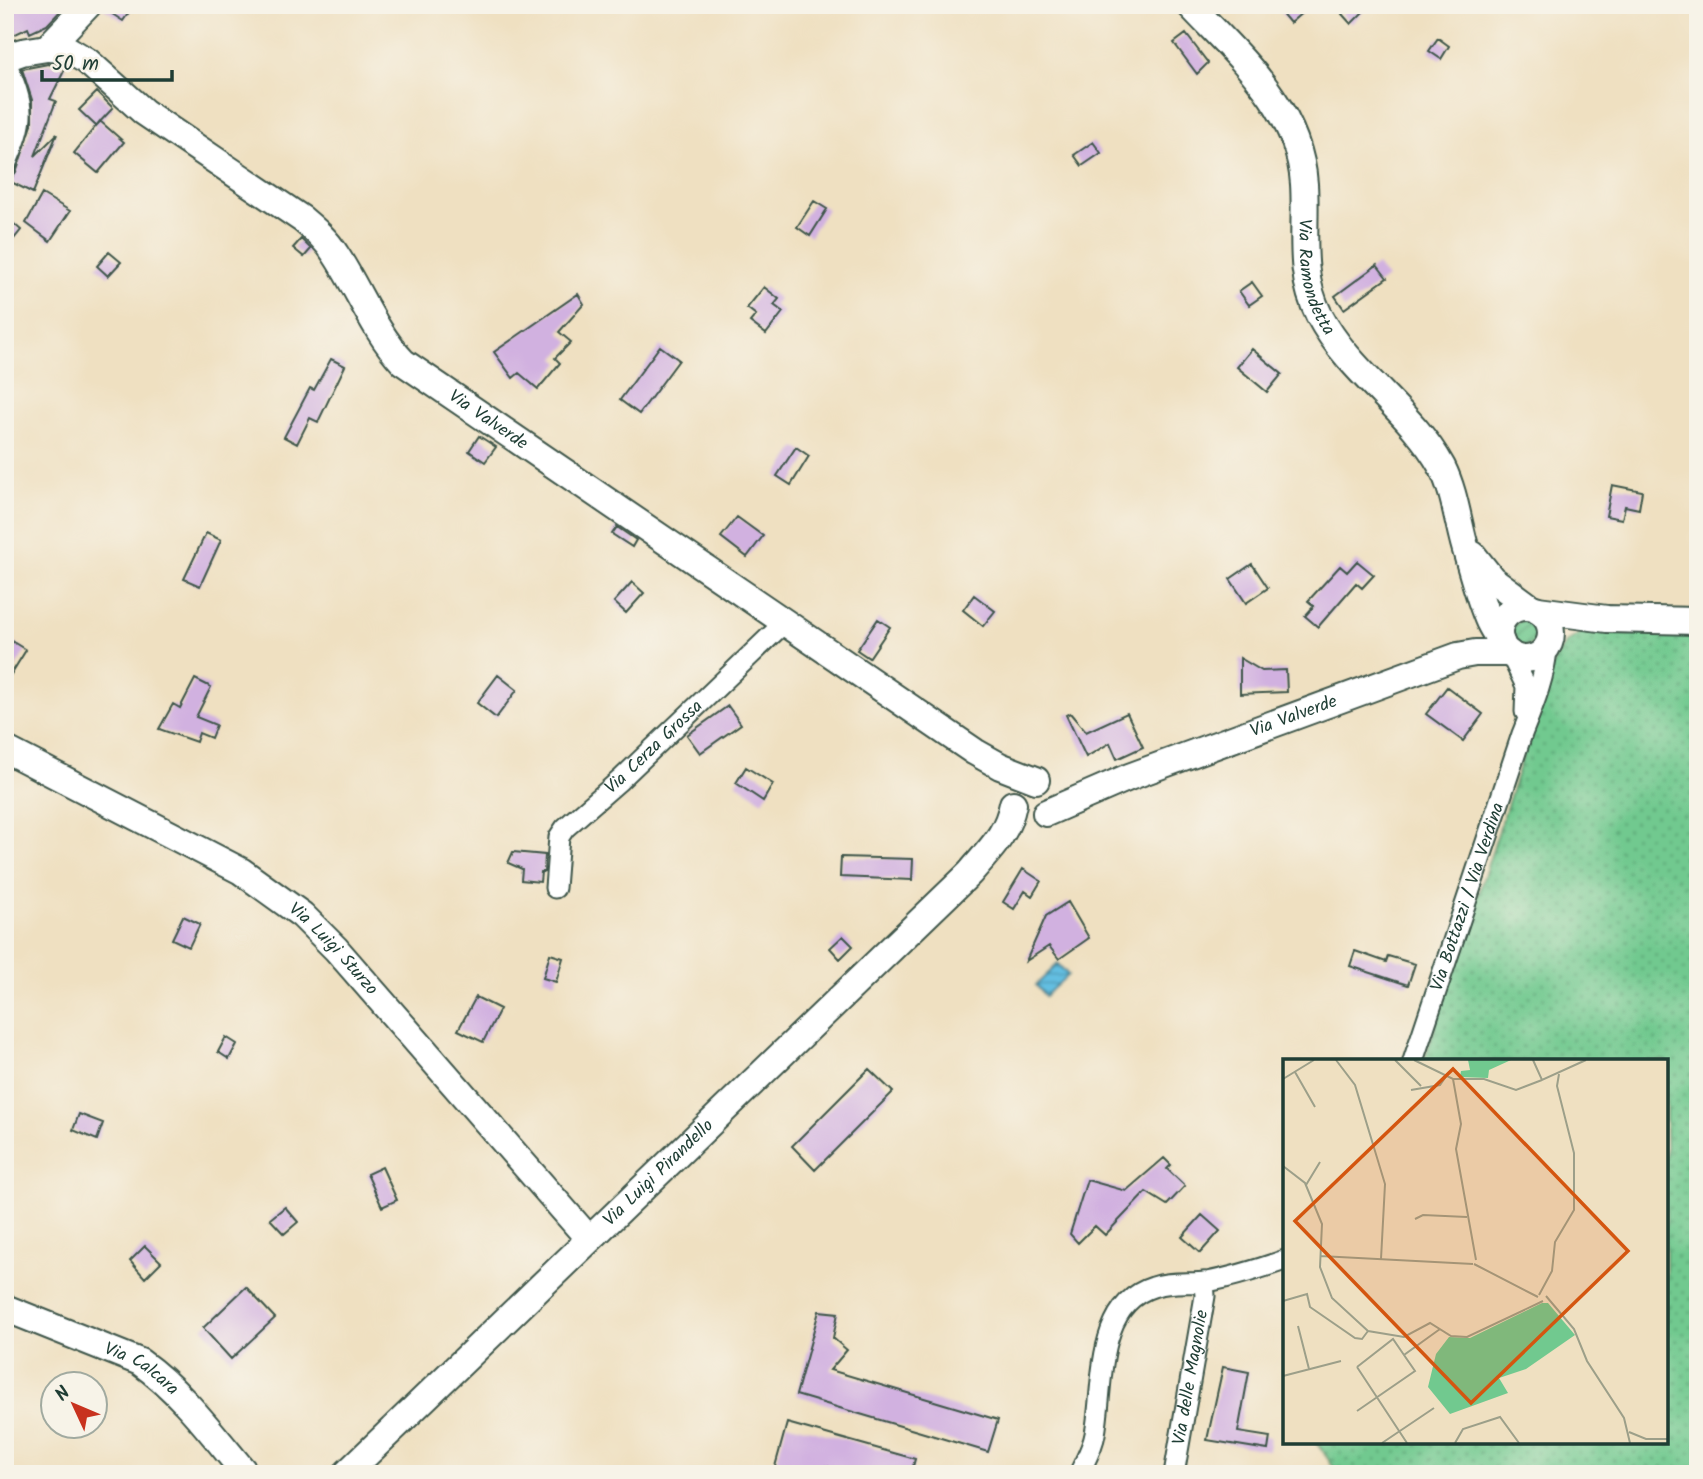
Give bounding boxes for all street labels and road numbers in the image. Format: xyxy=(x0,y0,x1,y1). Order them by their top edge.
street label: Via Ramondetta xyxy=(1290,219,1342,342)
street label: Via Valverde xyxy=(442,383,534,458)
street label: Via Valverde xyxy=(1246,687,1341,746)
street label: Via Cerza Grossa xyxy=(598,693,710,802)
street label: Via Bottazzi / Via Verdina xyxy=(1423,799,1513,995)
street label: Via Luigi Sturzo xyxy=(282,895,385,1002)
street label: Via Luigi Pirandello xyxy=(596,1112,721,1234)
street label: Via delle Magnolie xyxy=(1165,1308,1217,1447)
street label: Via Calcara xyxy=(100,1335,186,1403)

